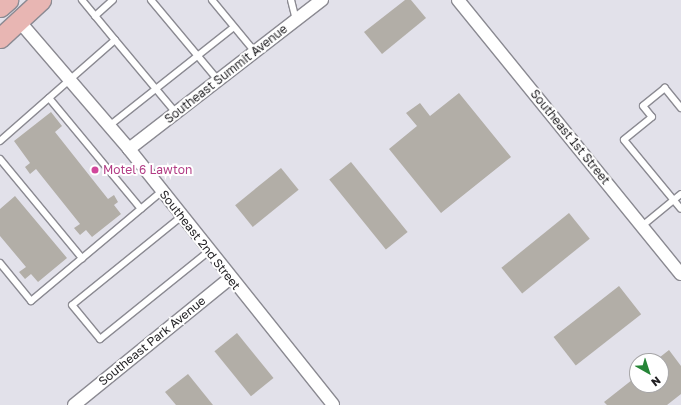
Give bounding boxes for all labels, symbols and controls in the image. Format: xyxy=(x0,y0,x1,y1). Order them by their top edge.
street label: Southeast Summit Avenue xyxy=(162,22,290,126)
street label: Southeast 1st Street xyxy=(527,87,613,187)
place label: Motel 6 Lawton xyxy=(103,163,192,177)
marker: Motel 6 Lawton xyxy=(90,165,100,175)
street label: Southeast 2nd Street xyxy=(157,187,243,293)
street label: Southeast Park Avenue xyxy=(96,293,208,389)
north arrow xyxy=(629,353,669,393)
text: N xyxy=(649,374,664,390)

